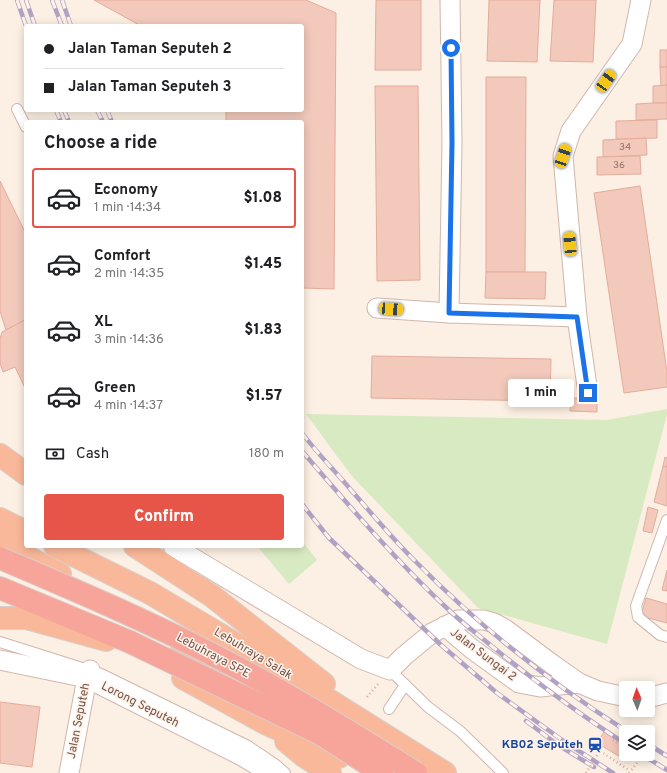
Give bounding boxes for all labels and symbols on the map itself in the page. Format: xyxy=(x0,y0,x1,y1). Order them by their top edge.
route start xyxy=(442,39,460,57)
car xyxy=(594,68,618,94)
house number: 34 xyxy=(619,141,631,154)
car xyxy=(554,143,572,169)
house number: 36 xyxy=(613,159,625,172)
car xyxy=(563,232,577,256)
car xyxy=(379,302,403,316)
callout: 1 min xyxy=(508,379,574,407)
route end xyxy=(579,384,597,402)
street label: Lebuhraya Salak xyxy=(211,624,295,684)
street label: Jalan Sungai 2 xyxy=(446,625,520,685)
street label: Lebuhraya SPE xyxy=(173,630,253,682)
street label: Lorong Seputeh xyxy=(98,678,182,732)
north arrow xyxy=(619,681,655,717)
street label: Jalan Seputeh xyxy=(64,682,94,760)
station icon: KB02 Seputeh xyxy=(586,736,604,754)
place label: KB02 Seputeh xyxy=(502,737,583,753)

